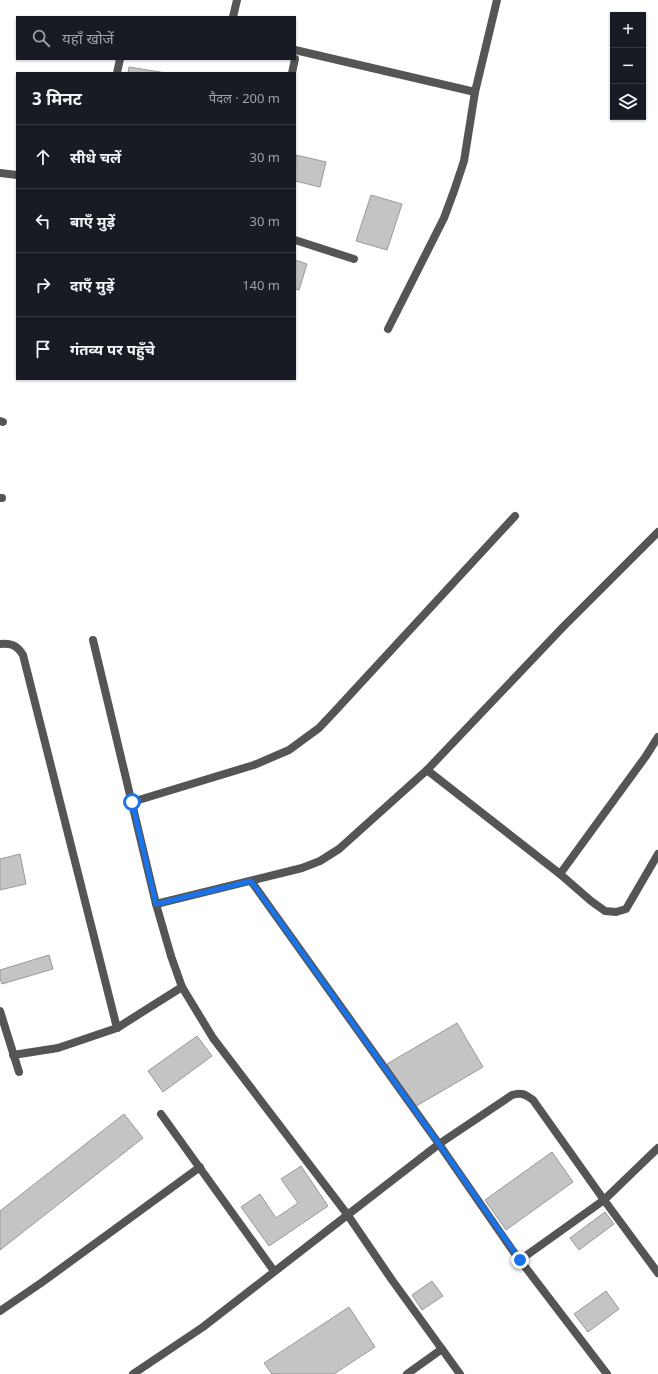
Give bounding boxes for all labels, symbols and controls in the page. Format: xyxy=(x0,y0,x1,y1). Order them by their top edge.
map controls xyxy=(610,12,646,120)
button: + xyxy=(610,12,646,48)
search box xyxy=(16,16,296,60)
icon: search xyxy=(30,27,52,49)
text: यहाँ खोजें xyxy=(62,28,114,48)
button: − xyxy=(610,48,646,84)
button: layers xyxy=(610,84,646,120)
text: 3 मिनट xyxy=(32,87,82,110)
text: पैदल · 200 m xyxy=(209,89,280,107)
icon: ahead xyxy=(32,146,54,168)
text: सीधे चलें xyxy=(70,147,121,167)
text: 30 m xyxy=(250,148,280,166)
icon: left xyxy=(32,210,54,232)
text: बाएँ मुड़ें xyxy=(70,211,115,231)
text: 30 m xyxy=(250,212,280,230)
icon: right xyxy=(32,274,54,296)
text: दाएँ मुड़ें xyxy=(70,275,114,295)
text: 140 m xyxy=(242,276,280,294)
icon: arrive xyxy=(32,338,54,360)
text: गंतव्य पर पहुँचे xyxy=(70,339,155,359)
route start xyxy=(123,793,141,811)
route end xyxy=(511,1251,529,1269)

